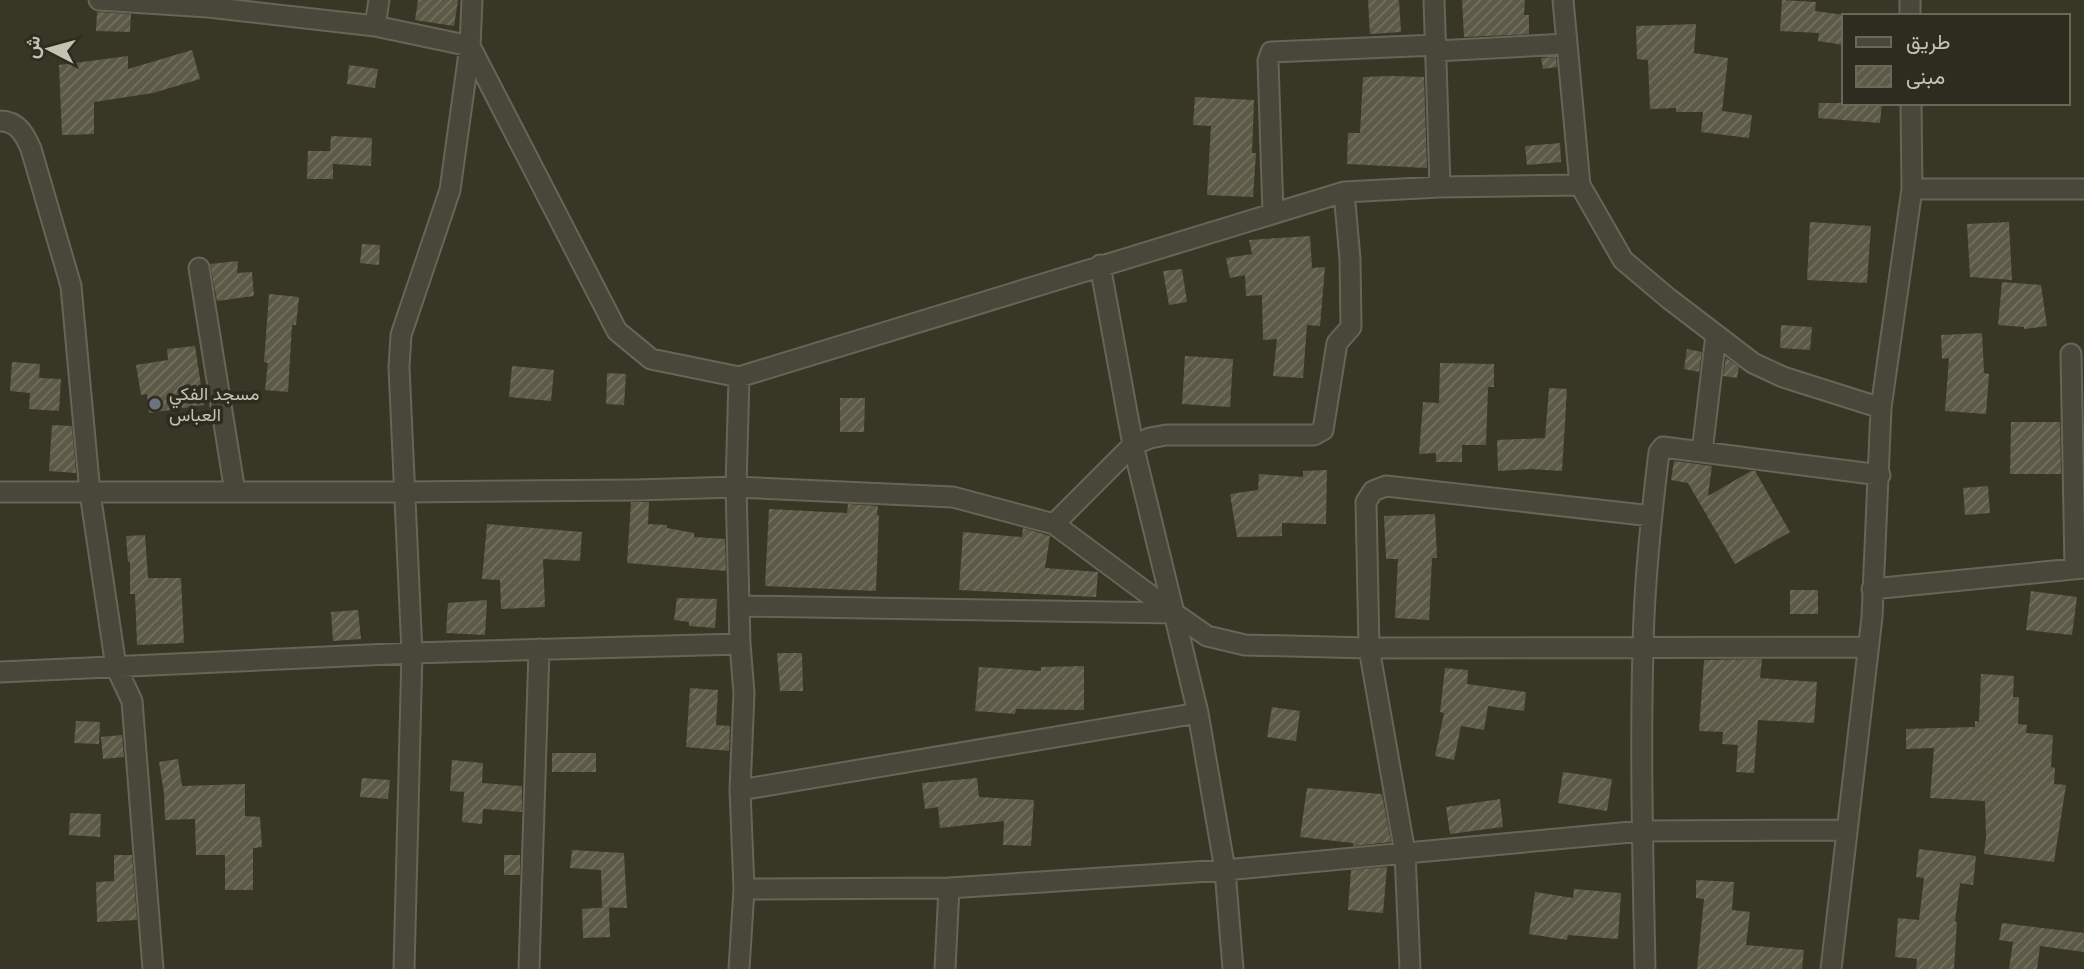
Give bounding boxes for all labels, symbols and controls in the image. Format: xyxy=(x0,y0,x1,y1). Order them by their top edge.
north arrow xyxy=(14,14,84,84)
legend xyxy=(1842,14,2070,105)
text: طريق xyxy=(1906,28,1951,55)
text: ش xyxy=(19,34,45,60)
text: مبنى xyxy=(1906,63,1945,89)
place label: مسجد الفكي العباس xyxy=(169,382,259,426)
marker: مسجد الفكي العباس xyxy=(147,396,163,412)

